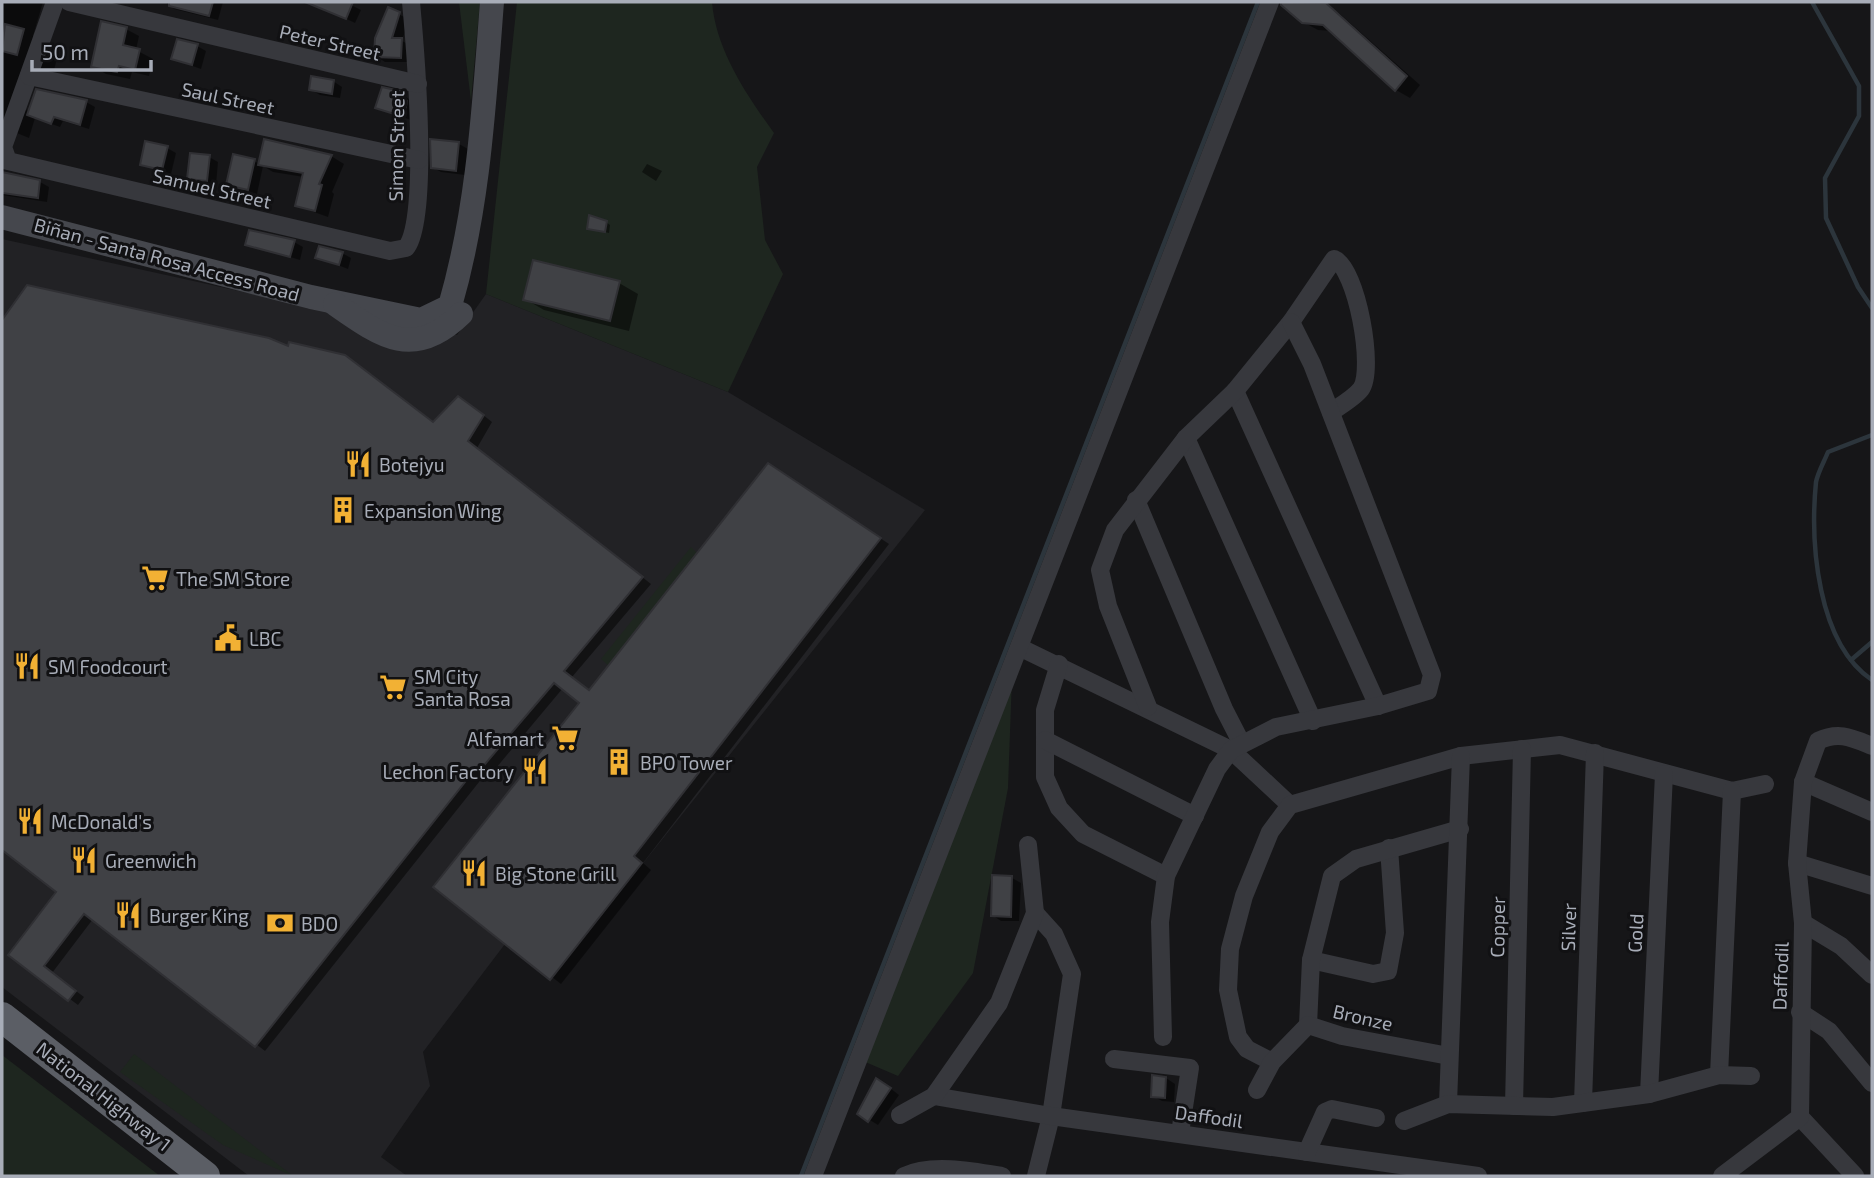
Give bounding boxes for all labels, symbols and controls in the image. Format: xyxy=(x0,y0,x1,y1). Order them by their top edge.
street label: Peter Street xyxy=(277,19,383,65)
scale bar xyxy=(32,28,150,72)
text: 50 m xyxy=(42,39,89,64)
street label: Saul Street xyxy=(180,77,276,119)
street label: Simon Street xyxy=(384,90,408,202)
street label: Samuel Street xyxy=(150,163,274,213)
street label: Biñan - Santa Rosa Access Road xyxy=(32,212,302,306)
restaurant icon: Botejyu xyxy=(343,449,373,479)
place label: Botejyu xyxy=(379,453,445,476)
building icon: Expansion Wing xyxy=(328,495,358,525)
place label: Expansion Wing xyxy=(364,499,502,522)
supermarket icon: The SM Store xyxy=(140,563,170,593)
place label: The SM Store xyxy=(176,567,290,590)
public building icon: LBC xyxy=(213,623,243,653)
place label: LBC xyxy=(249,627,282,650)
restaurant icon: SM Foodcourt xyxy=(12,651,42,681)
place label: SM Foodcourt xyxy=(48,655,168,678)
place label: SM City Santa Rosa xyxy=(414,665,511,710)
supermarket icon: SM City Santa Rosa xyxy=(378,672,408,702)
supermarket icon: Alfamart xyxy=(550,723,580,753)
place label: Alfamart xyxy=(467,727,544,750)
building icon: BPO Tower xyxy=(604,747,634,777)
place label: BPO Tower xyxy=(640,751,733,774)
restaurant icon: Lechon Factory xyxy=(520,756,550,786)
place label: Lechon Factory xyxy=(382,760,514,783)
restaurant icon: McDonald's xyxy=(15,806,45,836)
place label: McDonald's xyxy=(51,810,152,833)
restaurant icon: Greenwich xyxy=(69,845,99,875)
place label: Greenwich xyxy=(105,849,196,872)
restaurant icon: Big Stone Grill xyxy=(459,858,489,888)
place label: Big Stone Grill xyxy=(495,862,616,885)
street label: Copper xyxy=(1485,896,1509,958)
restaurant icon: Burger King xyxy=(113,900,143,930)
street label: Silver xyxy=(1556,902,1580,952)
place label: Burger King xyxy=(149,904,249,927)
bank icon: BDO xyxy=(265,908,295,938)
place label: BDO xyxy=(301,912,338,935)
street label: Gold xyxy=(1622,913,1648,953)
street label: Daffodil xyxy=(1767,941,1793,1011)
street label: Bronze xyxy=(1331,999,1395,1035)
street label: National Highway 1 xyxy=(32,1036,176,1156)
street label: Daffodil xyxy=(1174,1100,1245,1132)

